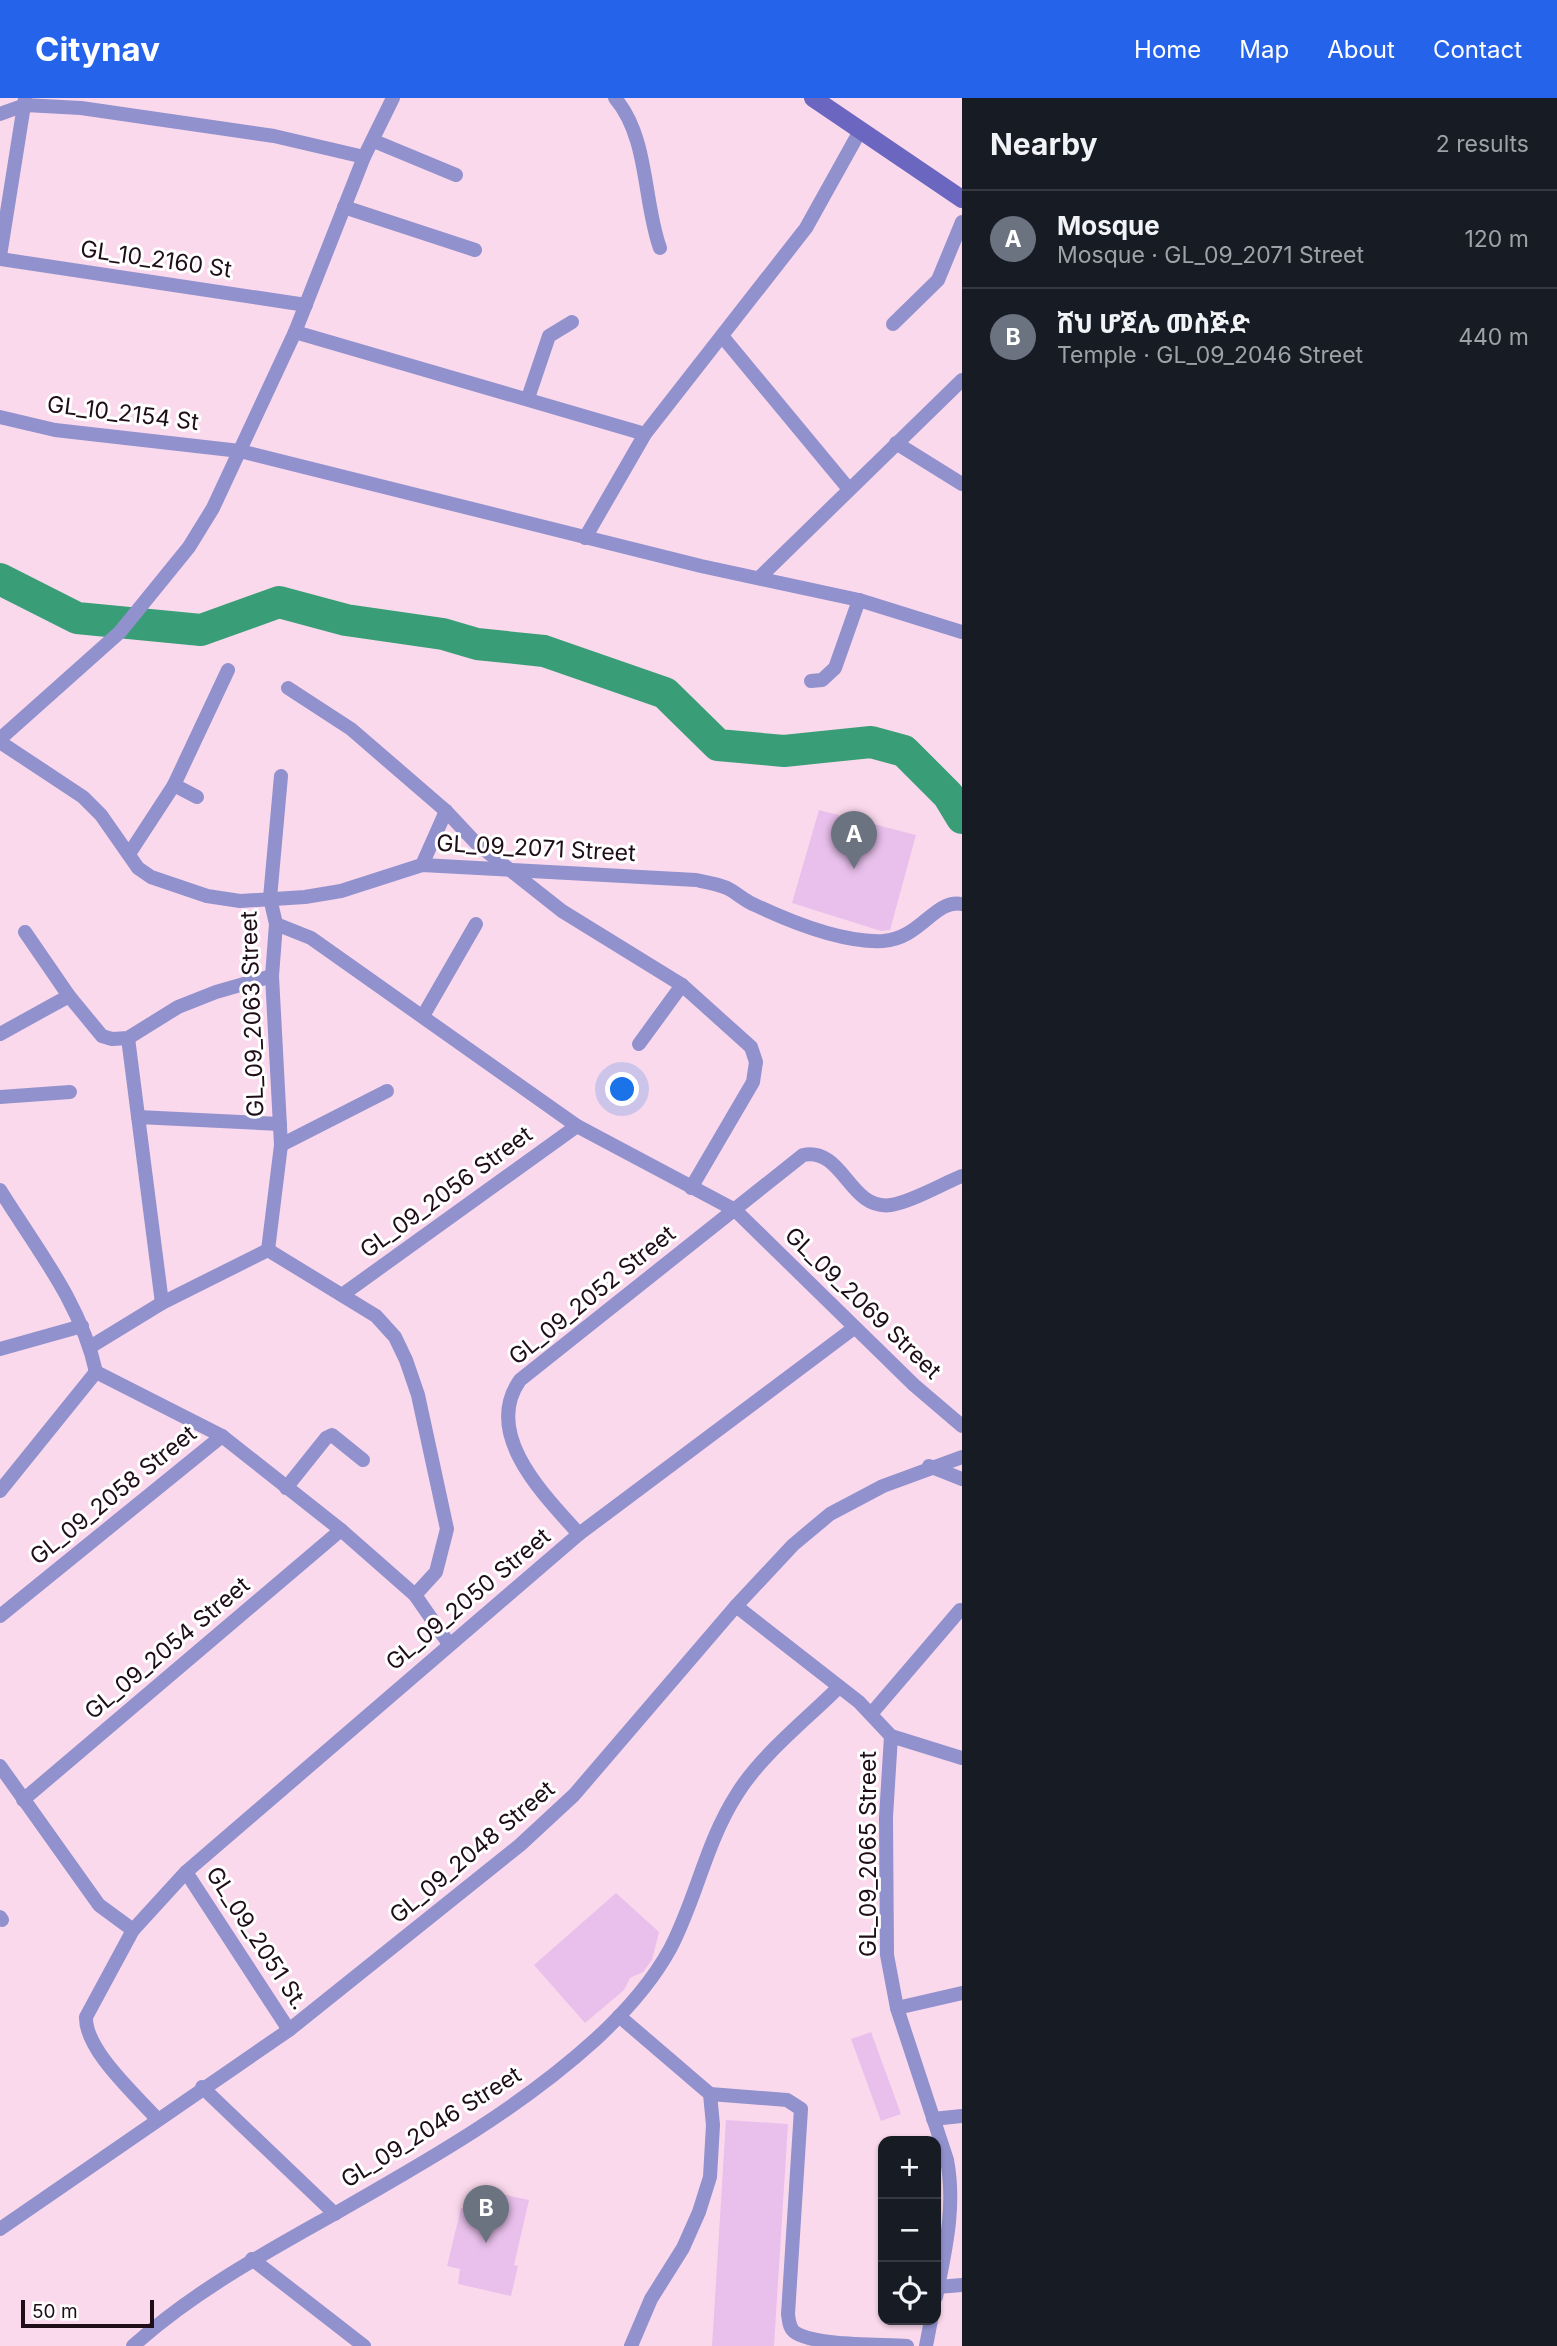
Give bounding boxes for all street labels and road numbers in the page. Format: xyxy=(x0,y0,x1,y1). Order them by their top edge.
street label: GL_10_2160 St xyxy=(79,235,234,284)
street label: GL_10_2154 St xyxy=(46,390,201,436)
street label: GL_09_2071 Street xyxy=(436,829,637,867)
street label: GL_09_2063 Street xyxy=(234,910,270,1118)
street label: GL_09_2056 Street xyxy=(354,1120,538,1264)
street label: GL_09_2052 Street xyxy=(503,1219,681,1371)
street label: GL_09_2069 Street xyxy=(779,1221,947,1385)
street label: GL_09_2058 Street xyxy=(24,1419,202,1571)
street label: GL_09_2050 Street xyxy=(380,1522,556,1676)
street label: GL_09_2054 Street xyxy=(79,1571,255,1725)
street label: GL_09_2065 Street xyxy=(854,1751,882,1957)
street label: GL_09_2048 Street xyxy=(384,1775,561,1929)
street label: GL_09_2051 St. xyxy=(200,1861,314,2015)
street label: GL_09_2046 Street xyxy=(336,2060,527,2194)

